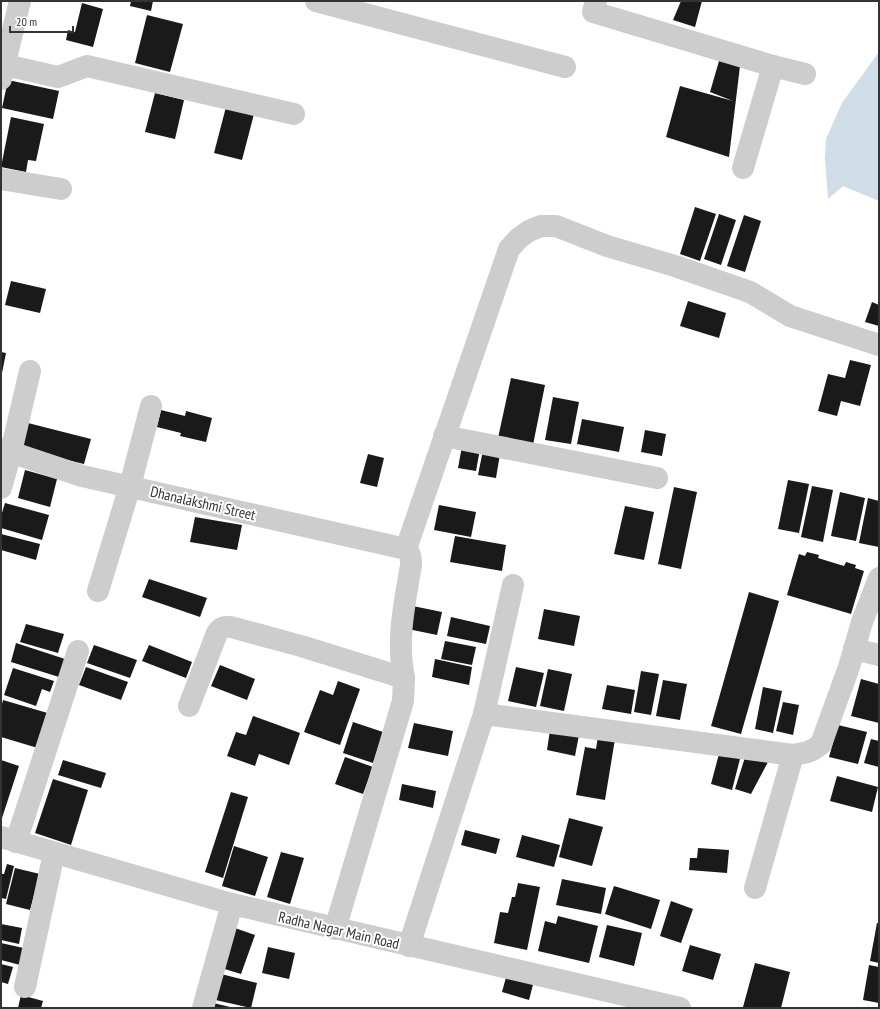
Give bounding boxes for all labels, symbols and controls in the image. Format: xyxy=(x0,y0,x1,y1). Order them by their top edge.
scale bar xyxy=(10,8,73,34)
text: 20 m xyxy=(16,14,37,29)
street label: Dhanalakshmi Street xyxy=(149,482,257,524)
street label: Radha Nagar Main Road xyxy=(277,907,401,953)

